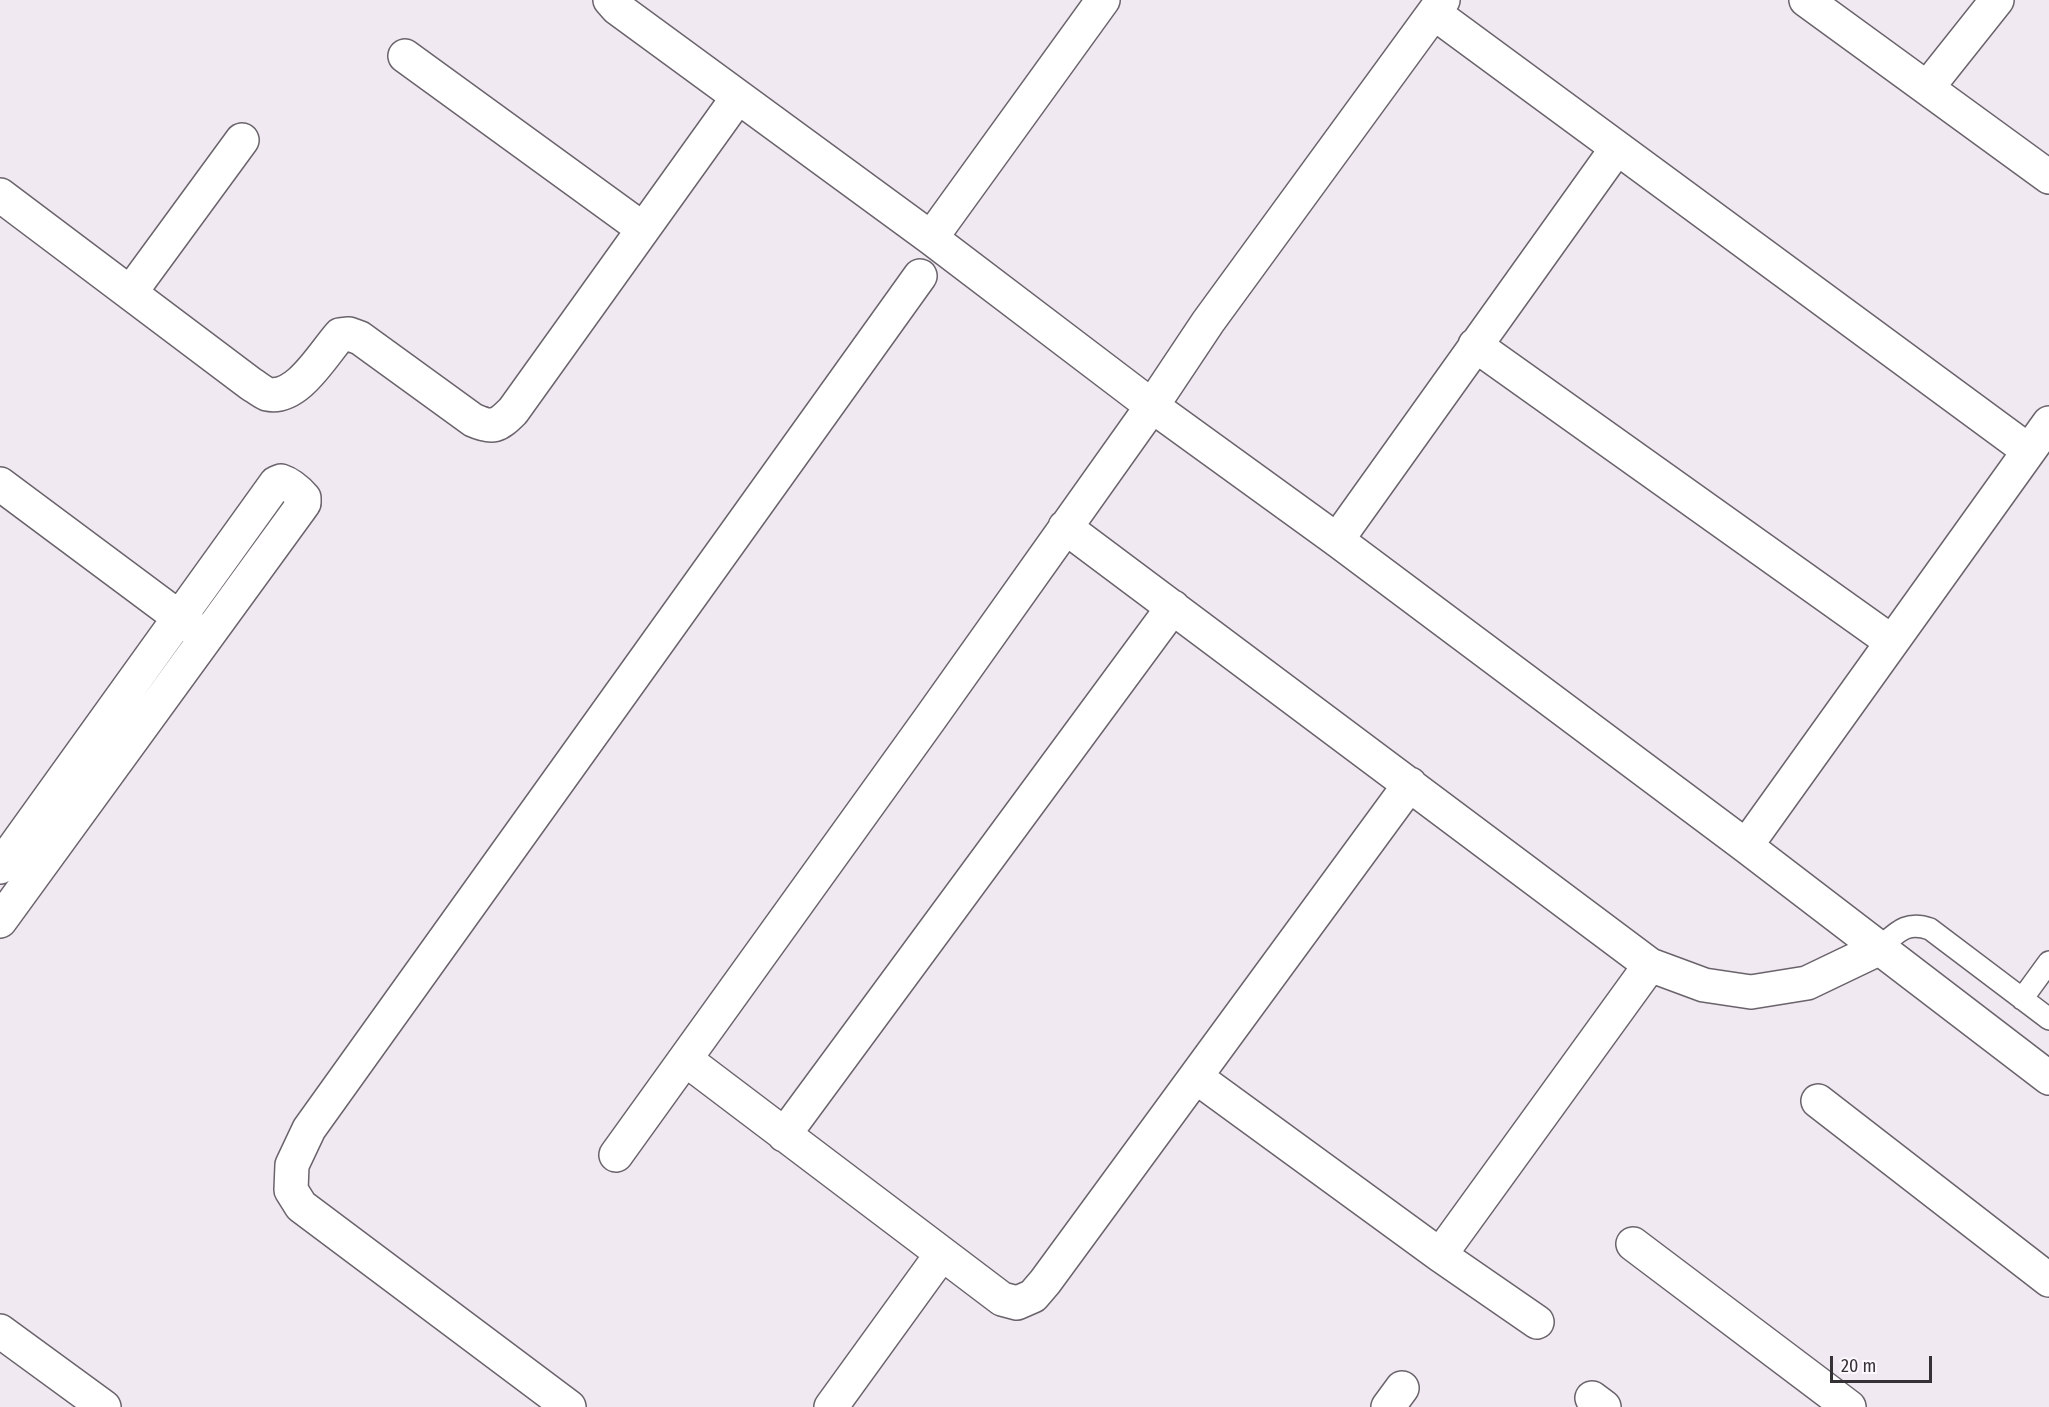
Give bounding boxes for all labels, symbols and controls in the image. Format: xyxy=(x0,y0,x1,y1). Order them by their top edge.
scale bar xyxy=(1833,1344,1935,1382)
text: 20 m xyxy=(1841,1355,1876,1377)

